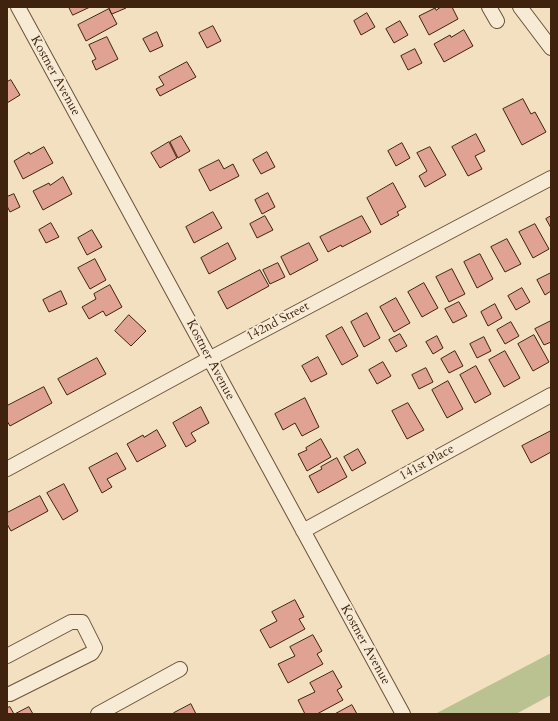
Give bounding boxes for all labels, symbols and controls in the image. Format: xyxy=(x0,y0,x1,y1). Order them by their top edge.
street label: Kostner Avenue xyxy=(27,33,83,119)
street label: 142nd Street xyxy=(244,299,312,345)
street label: Kostner Avenue xyxy=(182,317,238,403)
street label: 141st Place xyxy=(397,442,457,484)
street label: Kostner Avenue xyxy=(337,602,393,688)

